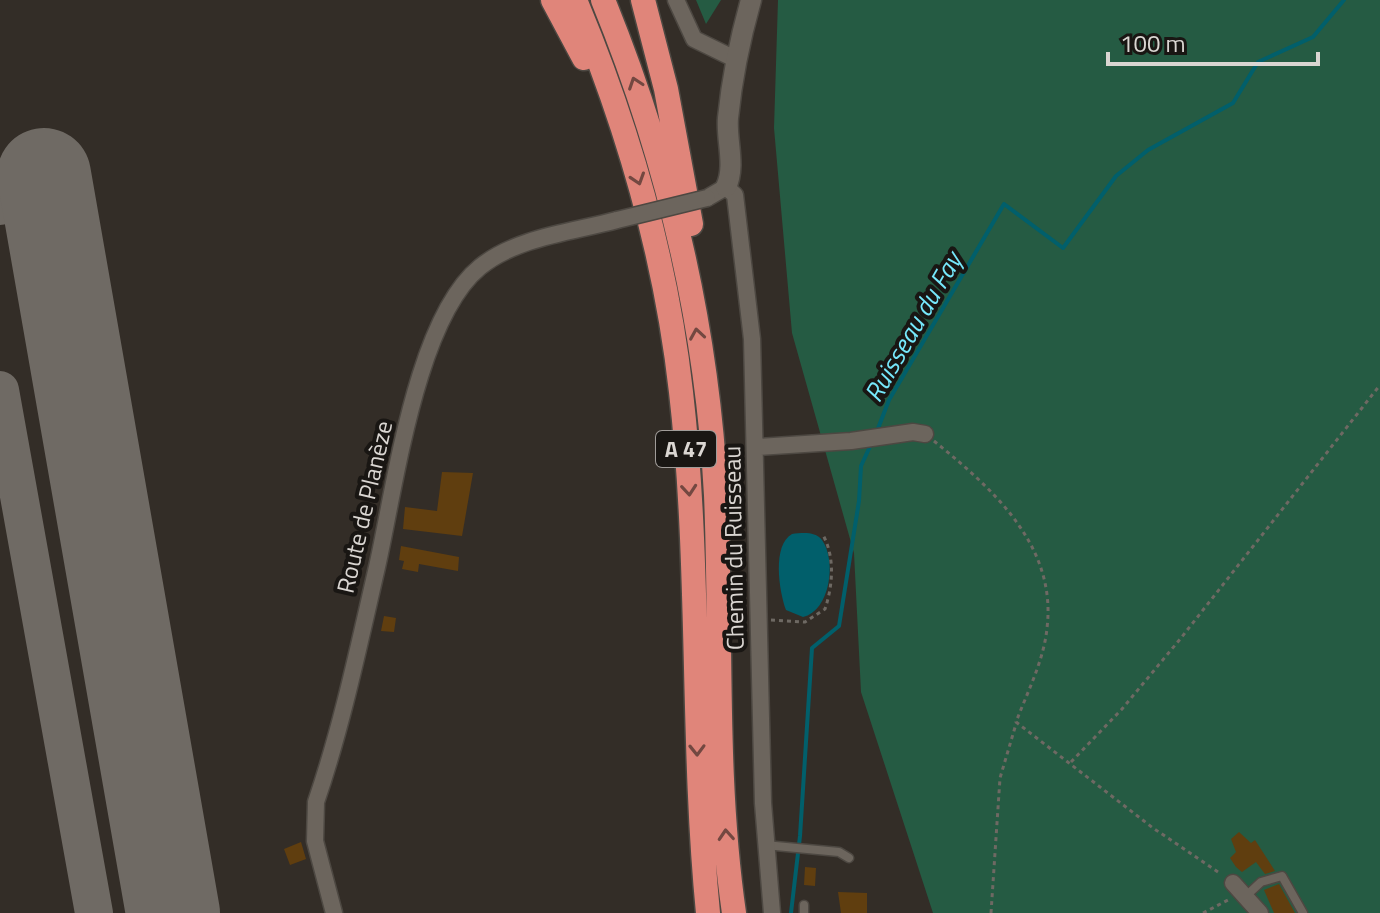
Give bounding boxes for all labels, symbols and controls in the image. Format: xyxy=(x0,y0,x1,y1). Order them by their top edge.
scale bar xyxy=(1108,16,1318,66)
text: 100 m xyxy=(1120,25,1186,61)
one-way arrow xyxy=(628,77,644,91)
one-way arrow xyxy=(629,172,645,185)
water label: Ruisseau du Fay xyxy=(854,242,973,409)
one-way arrow xyxy=(690,327,707,340)
street label: Route de Planèze xyxy=(327,417,401,596)
road number: A 47 xyxy=(656,431,716,467)
street label: Chemin du Ruisseau xyxy=(713,446,753,650)
one-way arrow xyxy=(681,484,698,497)
one-way arrow xyxy=(688,744,706,757)
one-way arrow xyxy=(718,828,735,841)

